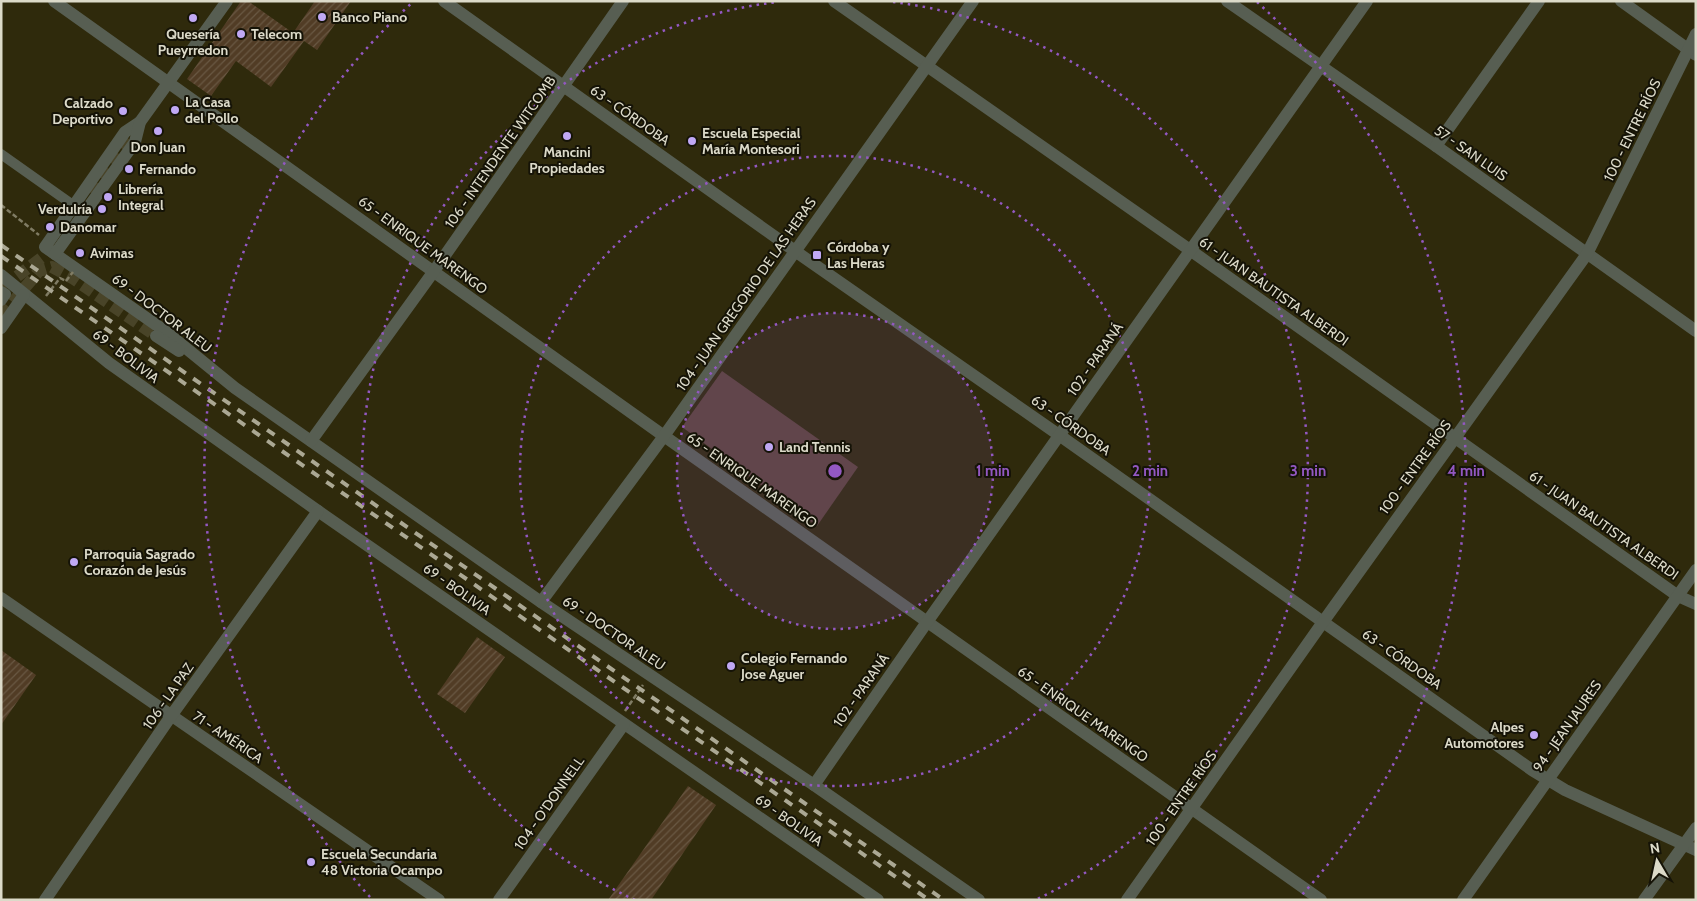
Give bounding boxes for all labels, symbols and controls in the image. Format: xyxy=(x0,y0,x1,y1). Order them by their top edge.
place label: Banco Piano xyxy=(332,8,407,26)
marker: Banco Piano xyxy=(316,11,328,23)
marker: Quesería Pueyrredon xyxy=(187,12,199,24)
place label: Quesería Pueyrredon xyxy=(158,25,228,59)
place label: Telecom xyxy=(251,25,302,43)
marker: Telecom xyxy=(235,28,247,40)
street label: 106 - INTENDENTE WITCOMB xyxy=(440,72,560,232)
street label: 100 - ENTRE RÍOS xyxy=(1599,76,1665,184)
street label: 63 - CÓRDOBA xyxy=(587,81,674,149)
place label: La Casa del Pollo xyxy=(185,93,238,127)
place label: Calzado Deportivo xyxy=(52,94,113,128)
marker: La Casa del Pollo xyxy=(169,104,181,116)
marker: Calzado Deportivo xyxy=(117,105,129,117)
street label: 57 - SAN LUIS xyxy=(1431,121,1511,185)
place label: Escuela Especial María Montesori xyxy=(702,124,801,158)
marker: Don Juan xyxy=(152,125,164,137)
marker: Mancini Propiedades xyxy=(561,130,573,142)
marker: Escuela Especial María Montesori xyxy=(686,135,698,147)
place label: Don Juan xyxy=(130,138,186,156)
place label: Mancini Propiedades xyxy=(529,143,605,177)
place label: Fernando xyxy=(139,160,196,178)
marker: Fernando xyxy=(123,163,135,175)
place label: Librería Integral xyxy=(118,180,164,214)
marker: Librería Integral xyxy=(102,191,114,203)
street label: 65 - ENRIQUE MARENGO xyxy=(355,192,491,298)
street label: 104 - JUAN GREGORIO DE LAS HERAS xyxy=(672,194,820,394)
place label: Verdulría xyxy=(38,200,92,218)
marker: Verdulría xyxy=(96,203,108,215)
place label: Danomar xyxy=(60,218,117,236)
marker: Danomar xyxy=(44,221,56,233)
street label: 61 - JUAN BAUTISTA ALBERDI xyxy=(1196,232,1352,350)
place label: Córdoba y Las Heras xyxy=(827,238,890,272)
place label: Avimas xyxy=(90,244,134,262)
marker: Avimas xyxy=(74,247,86,259)
marker: Córdoba y Las Heras xyxy=(811,249,823,261)
street label: 69 - DOCTOR ALEU xyxy=(108,269,216,357)
street label: 102 - PARANÁ xyxy=(1063,319,1127,399)
street label: 69 - BOLIVIA xyxy=(89,325,163,387)
street label: 63 - CÓRDOBA xyxy=(1028,391,1115,459)
street label: 100 - ENTRE RÍOS xyxy=(1375,417,1455,517)
street label: 65 - ENRIQUE MARENGO xyxy=(683,428,821,532)
place label: Land Tennis xyxy=(779,438,851,456)
marker: Land Tennis xyxy=(763,441,775,453)
centre of rings xyxy=(826,462,844,480)
text: 1 min xyxy=(976,462,1010,480)
text: 2 min xyxy=(1132,462,1168,480)
text: 3 min xyxy=(1290,462,1326,480)
text: 4 min xyxy=(1447,462,1485,480)
street label: 61 - JUAN BAUTISTA ALBERDI xyxy=(1526,466,1682,584)
place label: Parroquia Sagrado Corazón de Jesús xyxy=(84,545,195,579)
marker: Parroquia Sagrado Corazón de Jesús xyxy=(68,556,80,568)
street label: 69 - BOLIVIA xyxy=(420,559,495,619)
street label: 69 - DOCTOR ALEU xyxy=(559,592,669,674)
street label: 63 - CÓRDOBA xyxy=(1359,625,1446,693)
place label: Colegio Fernando Jose Aguer xyxy=(740,649,847,683)
street label: 102 - PARANÁ xyxy=(829,650,893,730)
street label: 106 - LA PAZ xyxy=(139,659,198,733)
marker: Colegio Fernando Jose Aguer xyxy=(725,660,737,672)
street label: 65 - ENRIQUE MARENGO xyxy=(1014,662,1152,766)
street label: 94 - JEAN JAURES xyxy=(1529,677,1605,775)
street label: 71 - AMÉRICA xyxy=(189,707,267,767)
place label: Alpes Automotores xyxy=(1444,718,1524,752)
marker: Alpes Automotores xyxy=(1528,729,1540,741)
street label: 100 - ENTRE RÍOS xyxy=(1142,747,1220,849)
street label: 104 - O'DONNELL xyxy=(510,753,588,853)
street label: 69 - BOLIVIA xyxy=(752,790,827,850)
north arrow xyxy=(1632,836,1682,886)
text: N xyxy=(1649,838,1661,858)
place label: Escuela Secundaria 48 Victoria Ocampo xyxy=(321,845,443,879)
marker: Escuela Secundaria 48 Victoria Ocampo xyxy=(305,856,317,868)

